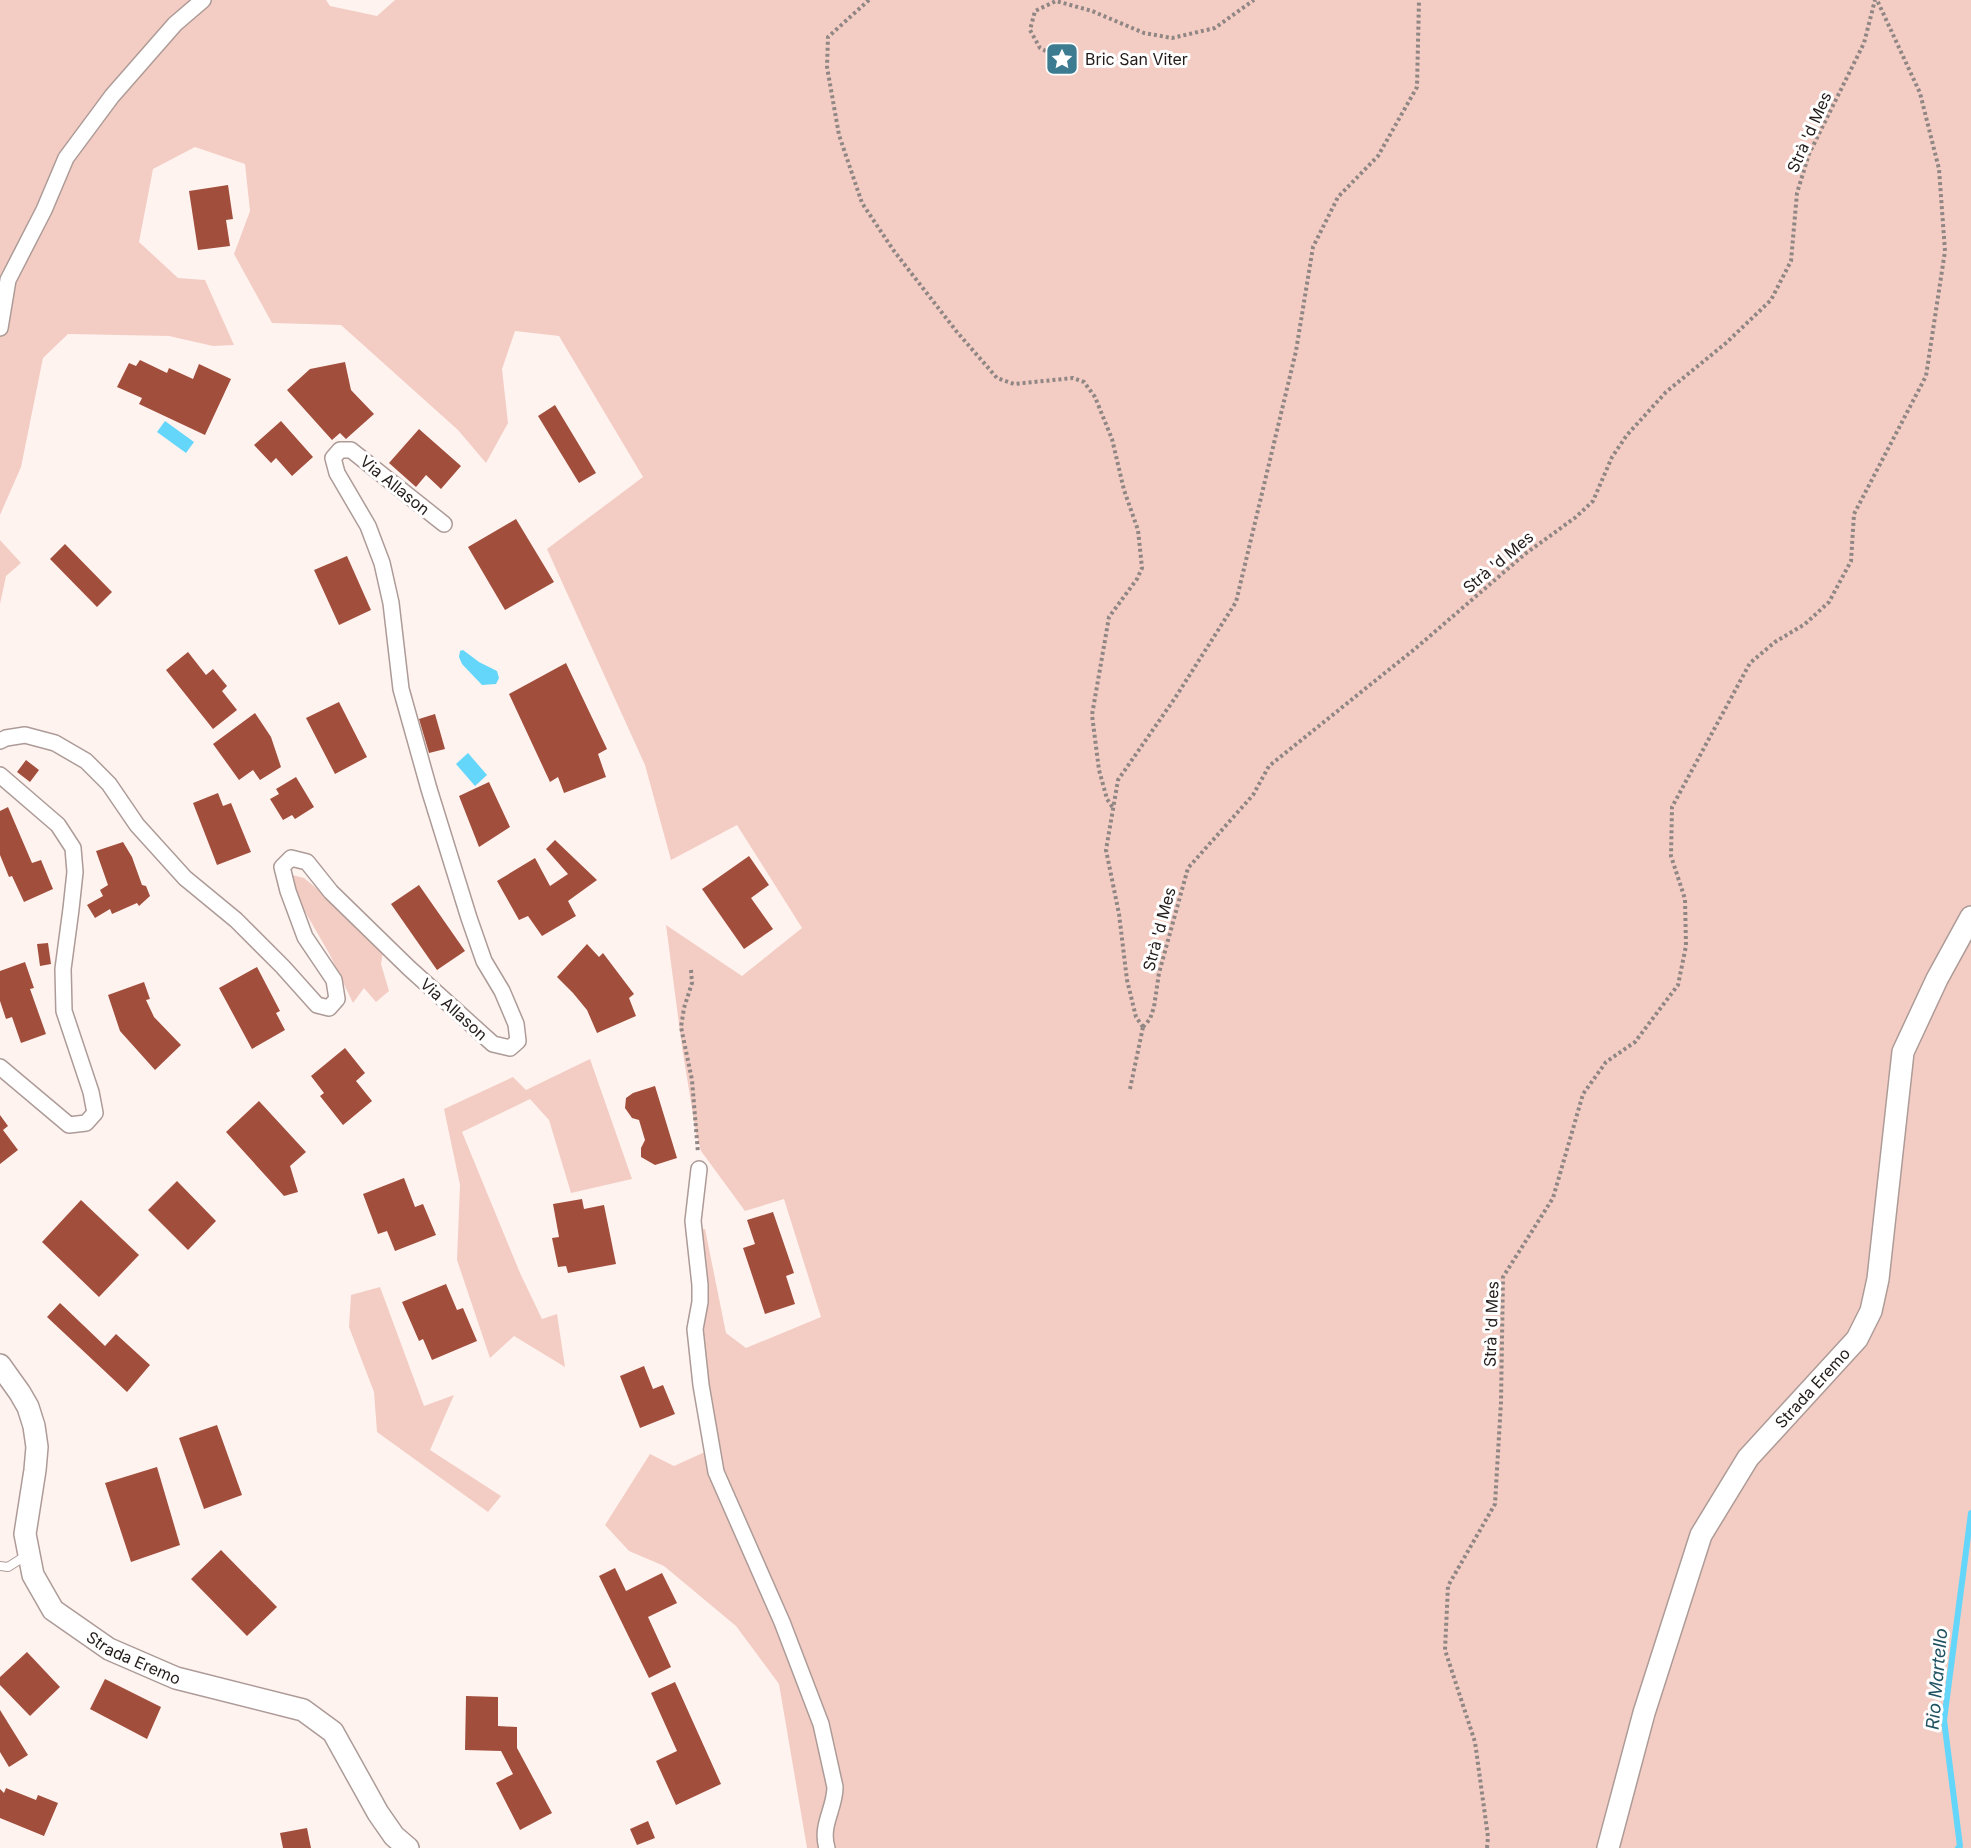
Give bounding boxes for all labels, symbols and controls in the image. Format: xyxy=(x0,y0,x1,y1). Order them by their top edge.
place icon: Bric San Viter xyxy=(1044,41,1080,77)
place label: Bric San Viter xyxy=(1085,49,1188,69)
street label: Strà 'd Mes xyxy=(1782,89,1836,175)
street label: Via Allason xyxy=(356,451,434,519)
street label: Strà 'd Mes xyxy=(1459,527,1537,597)
street label: Strà 'd Mes xyxy=(1138,885,1180,973)
street label: Via Allason xyxy=(416,974,492,1044)
street label: Strà 'd Mes xyxy=(1480,1281,1502,1367)
street label: Strada Eremo xyxy=(1770,1343,1854,1432)
street label: Strada Eremo xyxy=(83,1627,184,1689)
water label: Rio Martello xyxy=(1922,1627,1951,1731)

